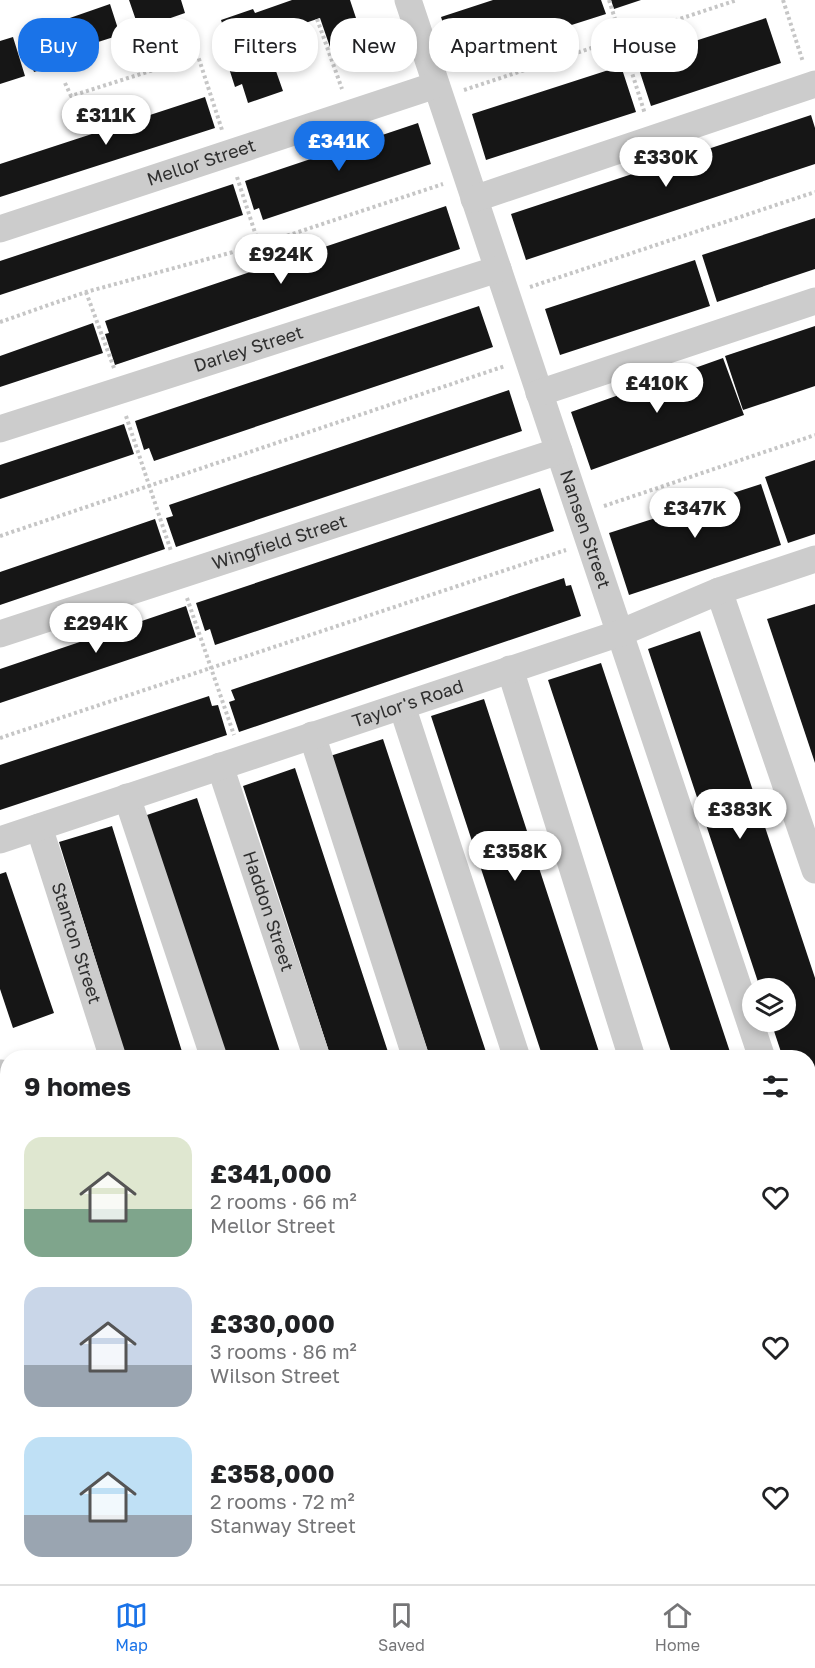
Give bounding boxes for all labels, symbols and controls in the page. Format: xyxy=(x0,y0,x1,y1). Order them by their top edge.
chip: Buy xyxy=(18,18,99,72)
chip: Rent xyxy=(111,18,200,72)
chip: Filters xyxy=(212,18,318,72)
chip: New xyxy=(330,18,417,72)
chip: Apartment xyxy=(429,18,579,72)
chip: House xyxy=(591,18,698,72)
pin: £311K xyxy=(64,95,148,146)
text: £311K xyxy=(76,102,136,126)
pin: £341K xyxy=(297,121,381,172)
text: £341K xyxy=(308,128,370,152)
street label: Mellor Street xyxy=(144,133,258,190)
pin: £330K xyxy=(624,137,708,188)
text: £330K xyxy=(633,144,699,168)
pin: £924K xyxy=(239,234,323,285)
text: £924K xyxy=(248,241,314,265)
street label: Darley Street xyxy=(191,320,306,376)
pin: £410K xyxy=(615,363,699,414)
text: £410K xyxy=(625,370,689,394)
street label: Nansen Street xyxy=(556,467,616,591)
pin: £347K xyxy=(653,488,737,539)
text: £347K xyxy=(663,495,727,519)
street label: Wingfield Street xyxy=(209,509,349,574)
pin: £294K xyxy=(54,603,138,654)
text: £294K xyxy=(63,610,129,634)
street label: Taylor's Road xyxy=(349,674,466,732)
pin: £383K xyxy=(698,789,782,840)
text: £383K xyxy=(708,796,772,820)
pin: £358K xyxy=(473,831,557,882)
text: £358K xyxy=(483,838,547,862)
street label: Haddon Street xyxy=(239,848,299,974)
street label: Stanton Street xyxy=(47,879,107,1006)
map controls xyxy=(742,978,796,1032)
button: layers xyxy=(742,978,796,1032)
icon: filters xyxy=(759,1070,792,1103)
text: 9 homes xyxy=(24,1071,131,1102)
text: £341,000 xyxy=(210,1158,332,1189)
icon: home xyxy=(72,1161,144,1233)
icon: heart xyxy=(759,1181,792,1214)
text: 2 rooms · 66 m² xyxy=(210,1189,357,1213)
text: Mellor Street xyxy=(210,1213,335,1237)
text: £330,000 xyxy=(210,1308,335,1339)
icon: home xyxy=(72,1311,144,1383)
icon: heart xyxy=(759,1331,792,1364)
text: 3 rooms · 86 m² xyxy=(210,1339,357,1363)
text: Wilson Street xyxy=(210,1363,340,1387)
text: £358,000 xyxy=(210,1458,335,1489)
icon: home xyxy=(72,1461,144,1533)
icon: heart xyxy=(759,1481,792,1514)
text: 2 rooms · 72 m² xyxy=(210,1489,355,1513)
text: Stanway Street xyxy=(210,1513,356,1537)
tab: Map xyxy=(115,1599,148,1655)
tab: Saved xyxy=(378,1599,425,1655)
tab: Home xyxy=(655,1599,700,1655)

